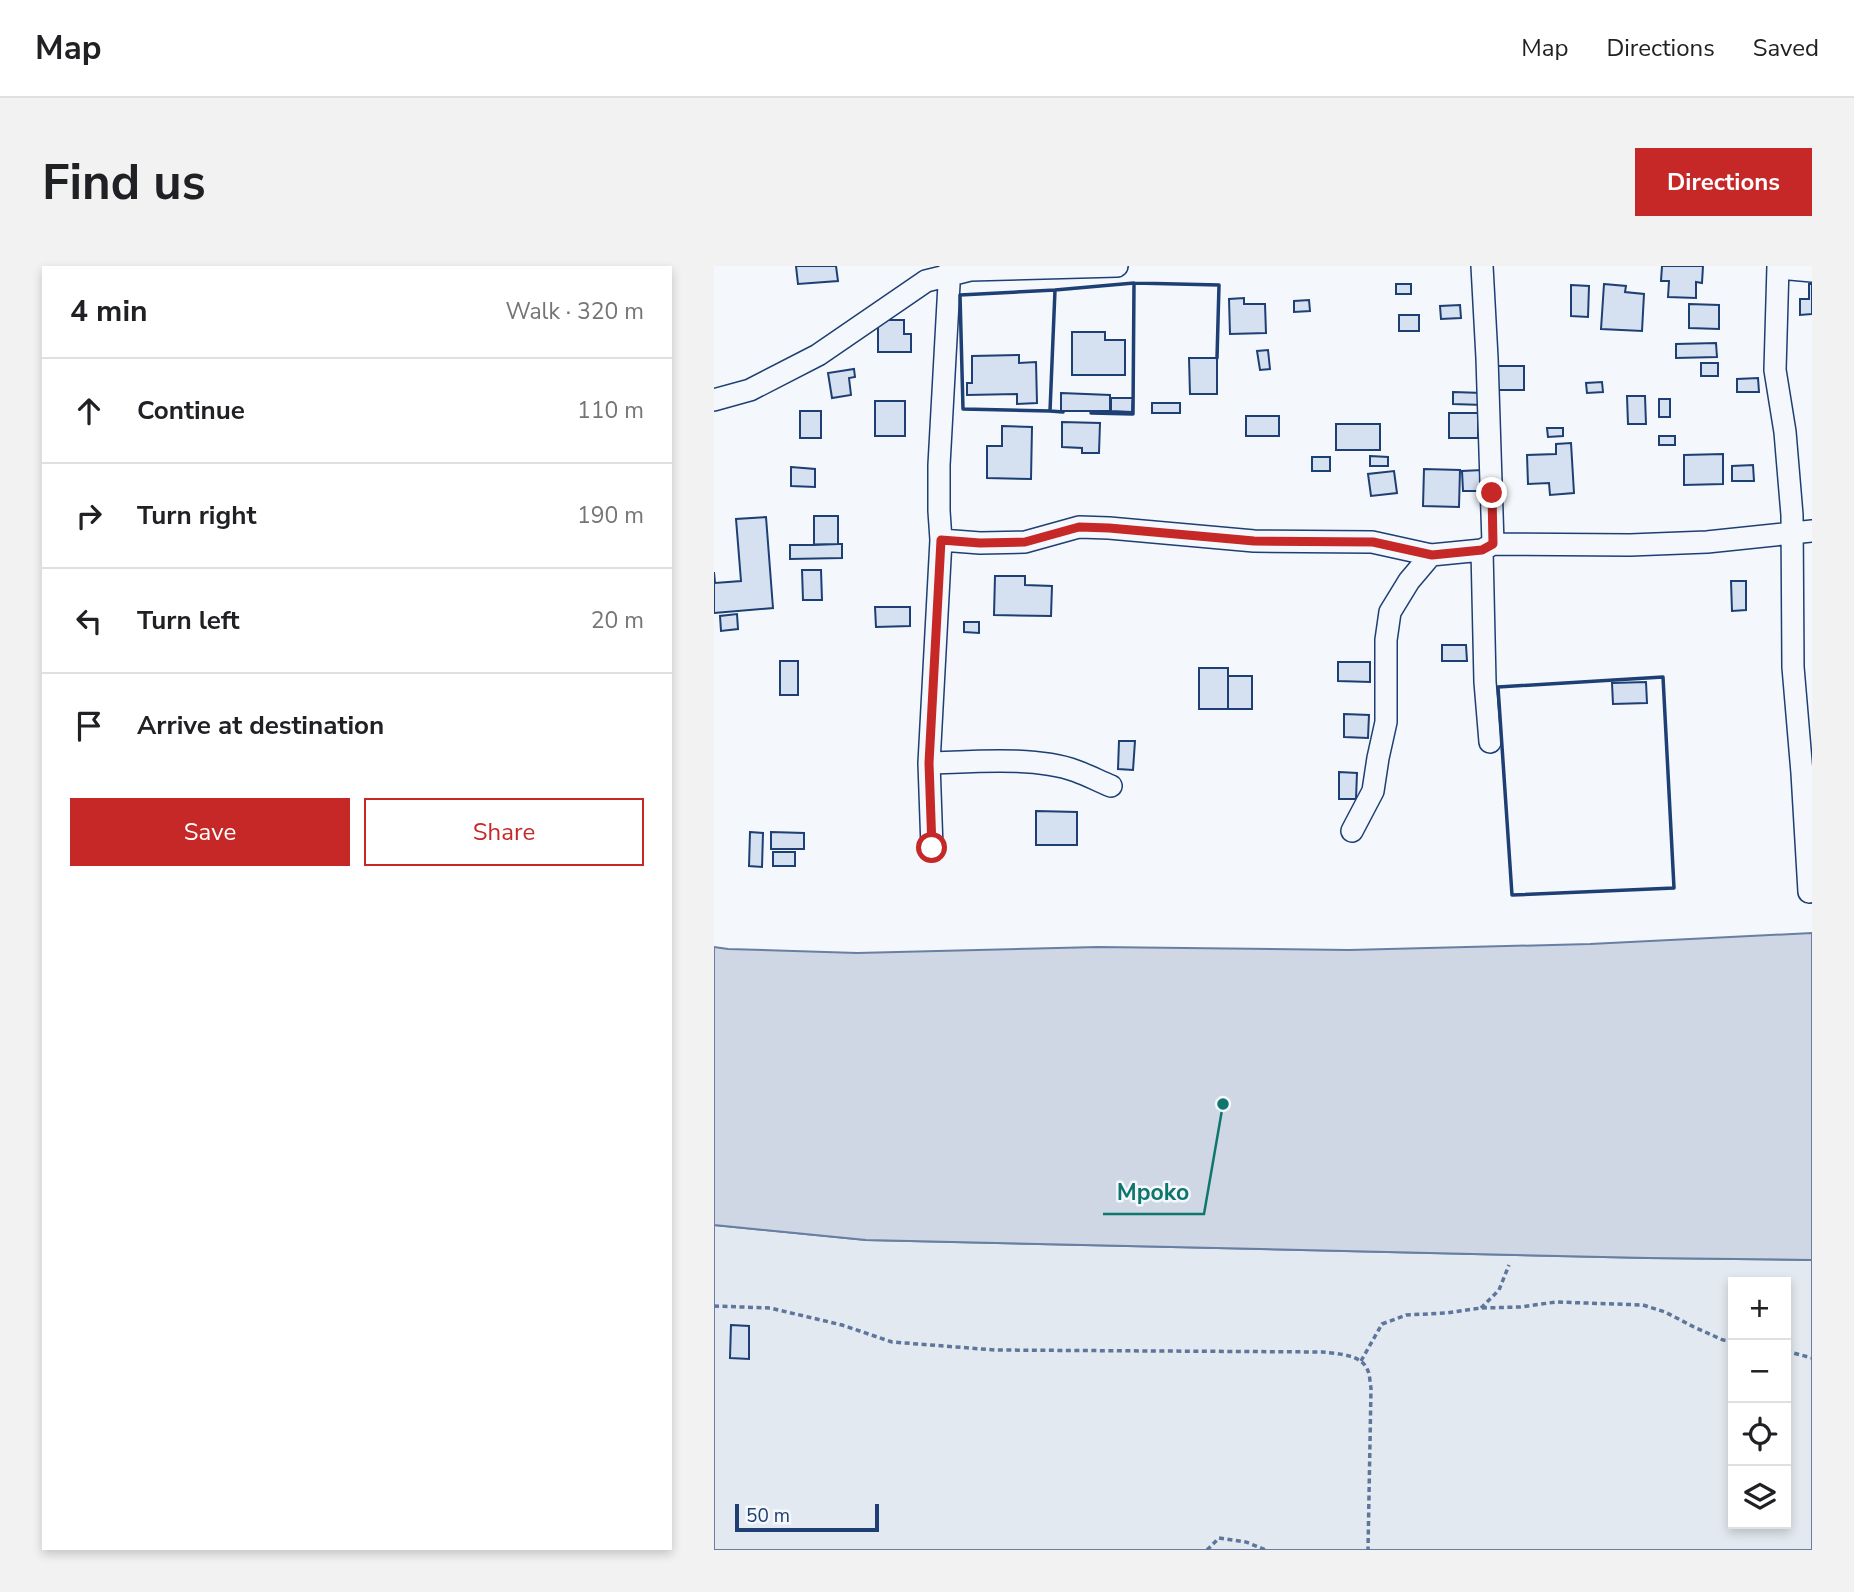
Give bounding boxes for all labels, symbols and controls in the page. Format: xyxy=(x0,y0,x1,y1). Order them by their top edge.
text: Map xyxy=(35,26,102,71)
text: Map xyxy=(1521,32,1568,64)
text: Directions xyxy=(1606,32,1715,64)
text: Saved xyxy=(1753,32,1819,64)
button: Directions xyxy=(1635,148,1812,216)
text: Find us xyxy=(42,149,206,216)
text: 4 min xyxy=(70,291,148,332)
text: Walk · 320 m xyxy=(505,296,644,327)
icon: ahead xyxy=(70,392,108,430)
text: Continue xyxy=(137,393,245,428)
text: 110 m xyxy=(577,395,644,426)
route end xyxy=(1476,477,1507,508)
icon: right xyxy=(70,497,108,535)
text: Turn right xyxy=(137,498,256,533)
text: 190 m xyxy=(577,500,644,531)
icon: left xyxy=(70,602,108,640)
text: Turn left xyxy=(137,603,240,638)
text: 20 m xyxy=(591,605,644,636)
icon: arrive xyxy=(70,707,108,745)
text: Arrive at destination xyxy=(137,708,384,743)
button: Save xyxy=(70,798,350,866)
button: Share xyxy=(364,798,644,866)
route start xyxy=(916,832,947,863)
callout: Mpoko xyxy=(1103,1170,1204,1214)
text: Mpoko xyxy=(1117,1177,1189,1208)
map controls xyxy=(1728,1277,1791,1529)
button: + xyxy=(1728,1277,1791,1340)
button: − xyxy=(1728,1340,1791,1403)
button: locate xyxy=(1728,1403,1791,1466)
button: layers xyxy=(1728,1466,1791,1529)
scale bar xyxy=(735,1501,878,1533)
text: 50 m xyxy=(746,1503,790,1529)

